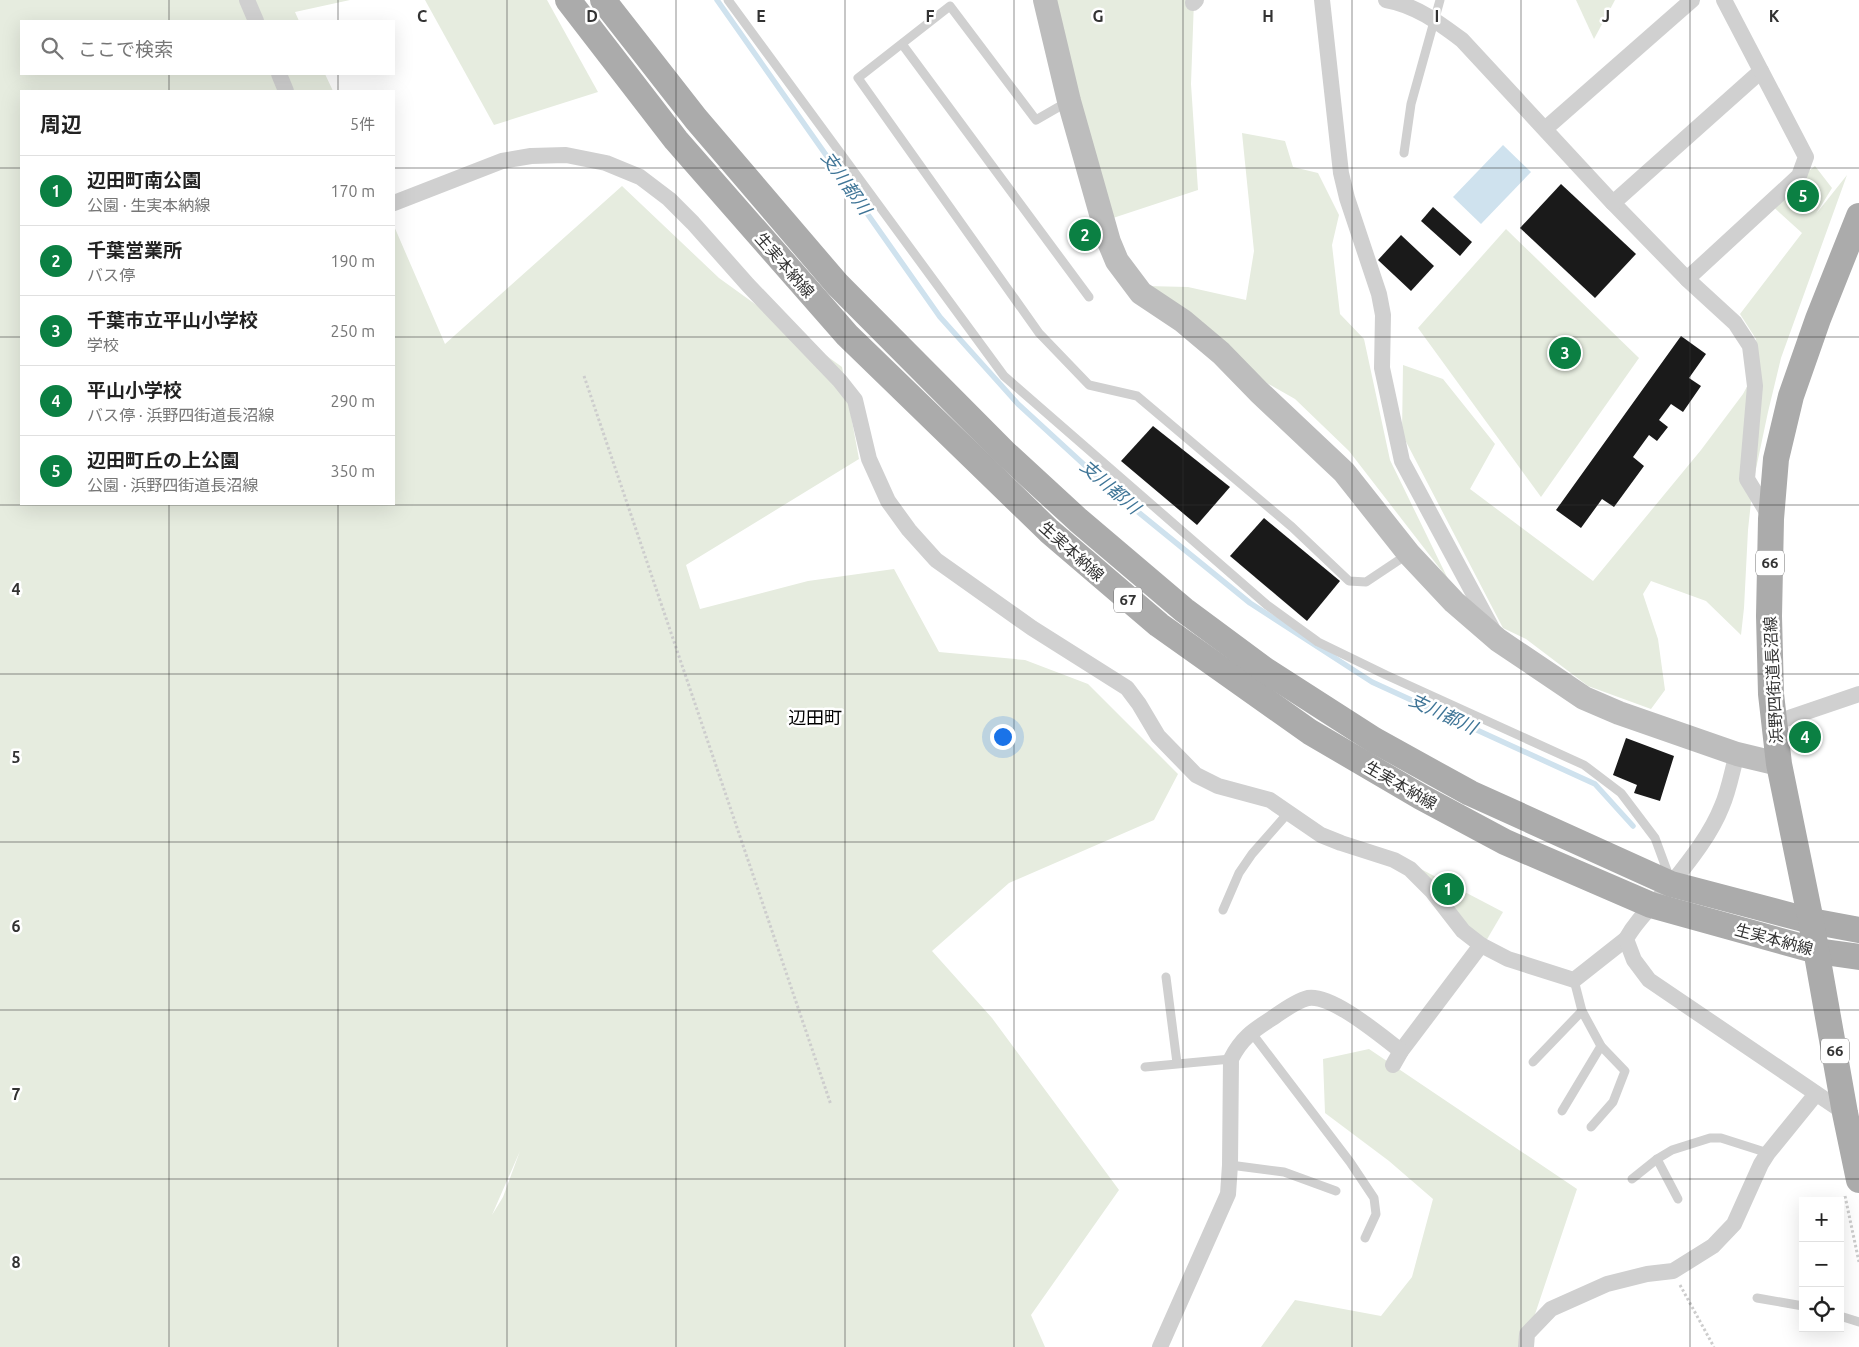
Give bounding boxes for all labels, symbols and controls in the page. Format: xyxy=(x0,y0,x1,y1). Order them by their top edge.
text: C xyxy=(417,7,427,25)
text: D xyxy=(586,7,598,25)
text: E xyxy=(756,7,766,25)
text: F xyxy=(926,7,935,25)
text: G xyxy=(1092,7,1104,25)
text: H xyxy=(1262,7,1274,25)
text: I xyxy=(1435,7,1439,25)
text: J xyxy=(1602,7,1610,25)
text: K xyxy=(1769,7,1780,25)
search box xyxy=(20,20,395,75)
icon: search xyxy=(38,34,66,62)
text: ここで検索 xyxy=(78,38,173,60)
text: 周辺 xyxy=(40,112,82,136)
text: 5件 xyxy=(350,115,375,133)
water label: 支川都川 xyxy=(818,147,877,219)
text: 辺田町南公園 xyxy=(87,169,201,191)
pin: 5 xyxy=(1787,177,1819,215)
text: 1 xyxy=(51,182,61,200)
text: 170 m xyxy=(330,182,375,200)
text: 公園 · 生実本納線 xyxy=(87,196,210,214)
pin: 2 xyxy=(1069,216,1101,254)
street label: 生実本納線 xyxy=(752,229,818,301)
text: 千葉営業所 xyxy=(87,239,182,261)
text: 2 xyxy=(51,252,61,270)
text: 190 m xyxy=(330,252,375,270)
text: バス停 xyxy=(87,266,135,284)
text: 千葉市立平山小学校 xyxy=(87,309,258,331)
text: 3 xyxy=(51,322,61,340)
text: 250 m xyxy=(330,322,375,340)
pin: 3 xyxy=(1549,334,1581,372)
text: 学校 xyxy=(87,336,119,354)
text: 平山小学校 xyxy=(87,379,182,401)
text: 4 xyxy=(51,392,61,410)
text: 290 m xyxy=(330,392,375,410)
text: バス停 · 浜野四街道長沼線 xyxy=(87,406,274,424)
text: 辺田町丘の上公園 xyxy=(87,449,239,471)
water label: 支川都川 xyxy=(1077,455,1146,519)
text: 5 xyxy=(51,462,61,480)
text: 350 m xyxy=(330,462,375,480)
text: 公園 · 浜野四街道長沼線 xyxy=(87,476,258,494)
street label: 生実本納線 xyxy=(1036,518,1108,584)
road number: 66 xyxy=(1756,550,1784,576)
text: 4 xyxy=(11,580,21,598)
road number: 67 xyxy=(1114,588,1142,612)
street label: 浜野四街道長沼線 xyxy=(1761,616,1785,744)
water label: 支川都川 xyxy=(1407,689,1482,738)
district label: 辺田町 xyxy=(788,707,842,727)
pin: 4 xyxy=(1789,718,1821,756)
your location xyxy=(990,724,1016,750)
text: 5 xyxy=(11,748,21,766)
street label: 生実本納線 xyxy=(1362,757,1440,813)
pin: 1 xyxy=(1432,870,1464,908)
text: 6 xyxy=(11,917,21,935)
street label: 生実本納線 xyxy=(1733,920,1815,958)
road number: 66 xyxy=(1821,1038,1849,1064)
text: 7 xyxy=(11,1085,21,1103)
map controls xyxy=(1799,1197,1844,1332)
button: + xyxy=(1799,1197,1844,1242)
button: − xyxy=(1799,1242,1844,1287)
text: 8 xyxy=(11,1253,21,1271)
button: locate xyxy=(1799,1287,1844,1332)

